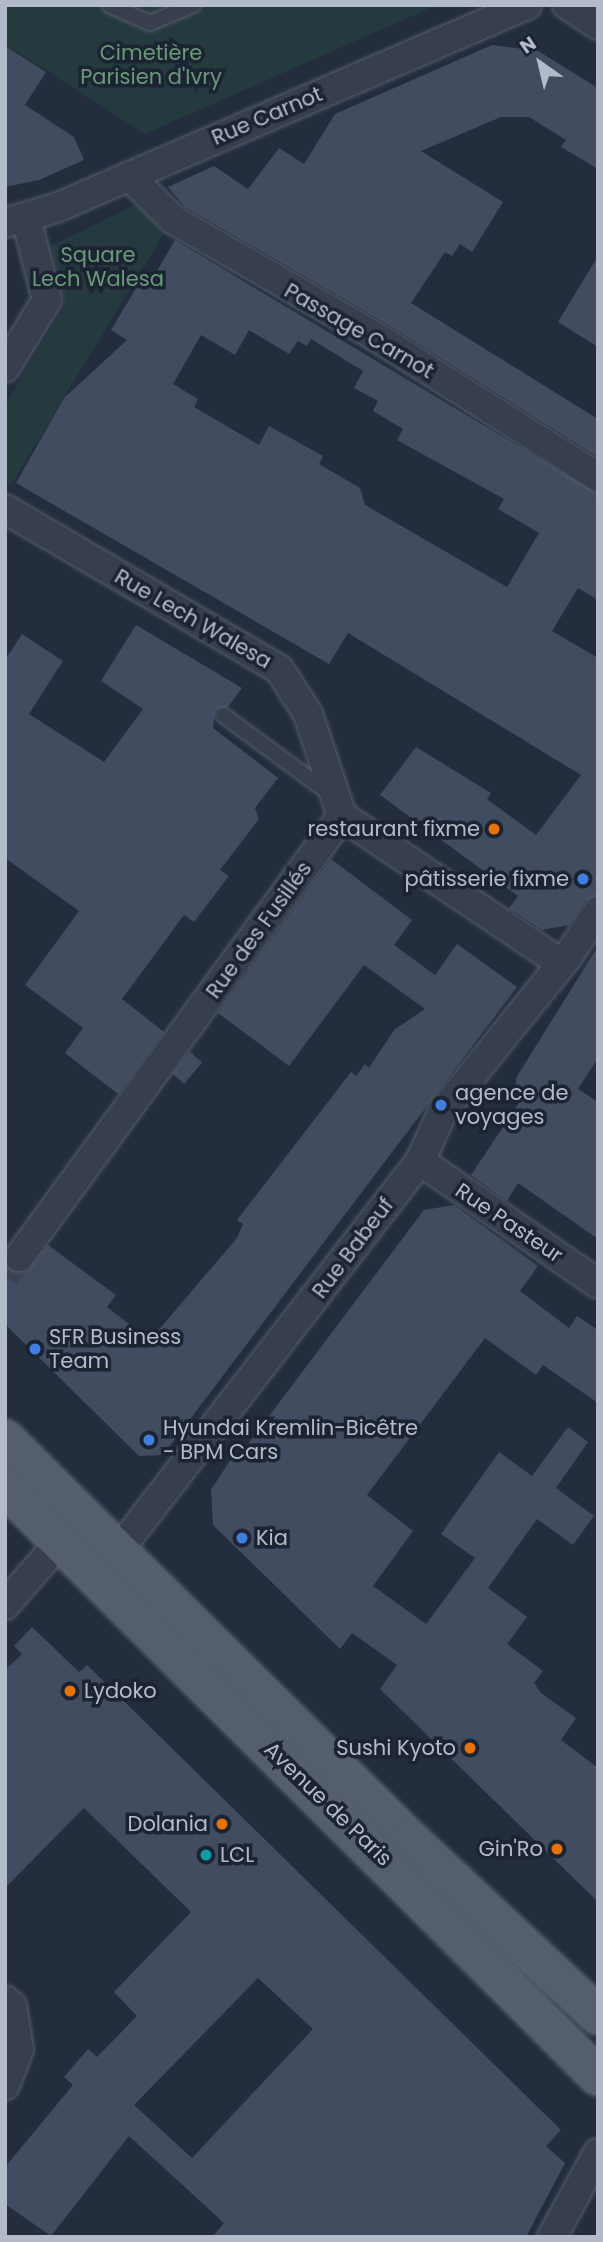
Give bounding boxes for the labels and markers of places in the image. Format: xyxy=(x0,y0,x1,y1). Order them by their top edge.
place label: restaurant fixme xyxy=(307,816,480,842)
marker: restaurant fixme xyxy=(486,821,502,837)
place label: pâtisserie fixme xyxy=(404,866,569,892)
marker: pâtisserie fixme xyxy=(575,871,591,887)
place label: agence de voyages xyxy=(455,1080,568,1130)
marker: agence de voyages xyxy=(433,1097,449,1113)
place label: SFR Business Team xyxy=(49,1324,181,1374)
marker: SFR Business Team xyxy=(27,1341,43,1357)
place label: Hyundai Kremlin-Bicêtre - BPM Cars xyxy=(163,1415,418,1465)
marker: Hyundai Kremlin-Bicêtre - BPM Cars xyxy=(141,1432,157,1448)
place label: Kia xyxy=(256,1525,288,1551)
marker: Kia xyxy=(234,1530,250,1546)
place label: Lydoko xyxy=(84,1678,157,1704)
marker: Lydoko xyxy=(62,1683,78,1699)
place label: Sushi Kyoto xyxy=(336,1735,456,1761)
marker: Sushi Kyoto xyxy=(462,1740,478,1756)
place label: Dolania xyxy=(128,1811,208,1837)
marker: Dolania xyxy=(214,1816,230,1832)
place label: Gin'Ro xyxy=(479,1836,543,1862)
marker: Gin'Ro xyxy=(549,1841,565,1857)
place label: LCL xyxy=(220,1842,254,1868)
marker: LCL xyxy=(198,1847,214,1863)

